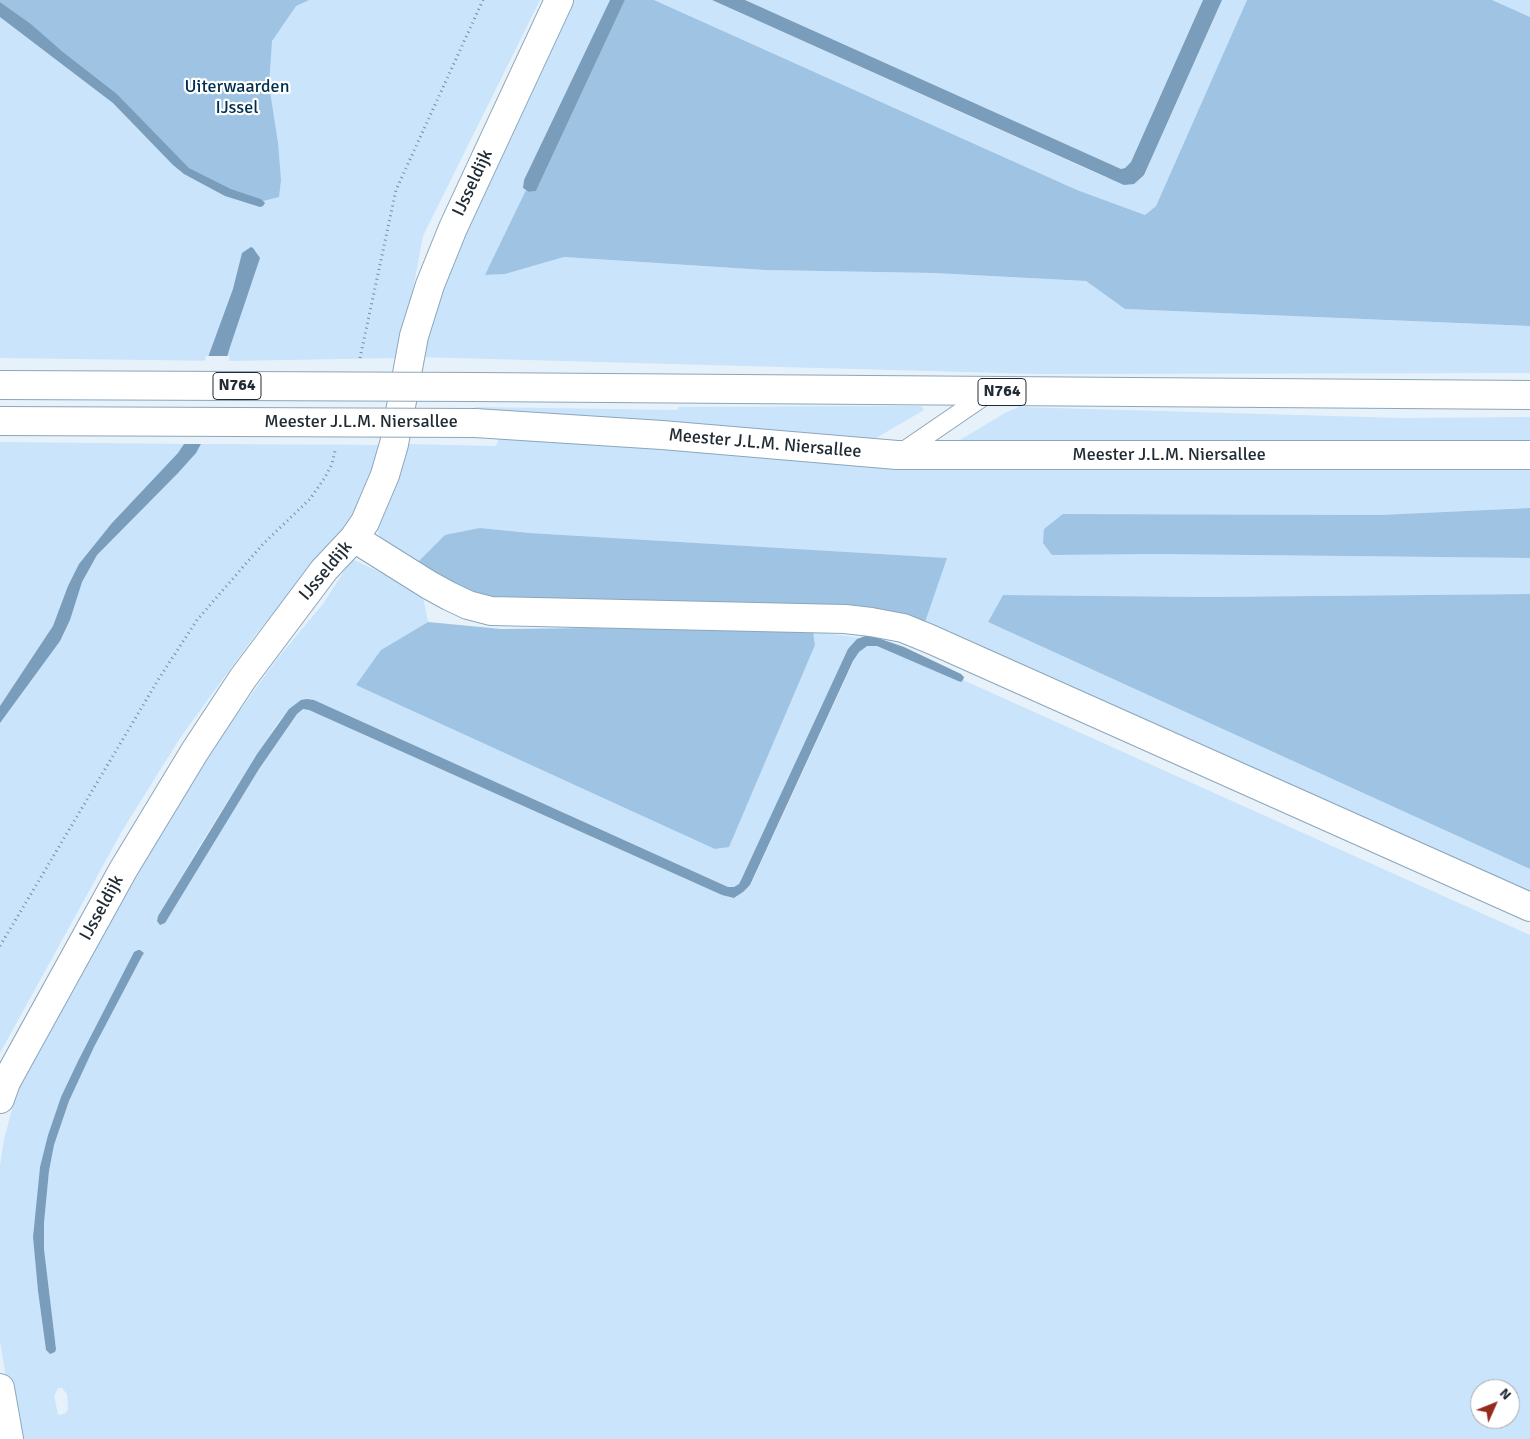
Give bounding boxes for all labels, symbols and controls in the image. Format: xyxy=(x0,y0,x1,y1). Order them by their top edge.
park label: Uiterwaarden IJssel xyxy=(185,76,289,118)
street label: IJsseldijk xyxy=(448,146,498,220)
road number: N764 xyxy=(213,372,261,400)
road number: N764 xyxy=(978,378,1026,406)
street label: Meester J.L.M. Niersallee xyxy=(264,411,458,433)
street label: Meester J.L.M. Niersallee xyxy=(668,425,862,463)
street label: Meester J.L.M. Niersallee xyxy=(1072,444,1266,466)
street label: IJsseldijk xyxy=(295,537,357,605)
street label: IJsseldijk xyxy=(75,872,129,944)
north arrow xyxy=(1470,1379,1520,1429)
text: N xyxy=(1496,1385,1515,1403)

